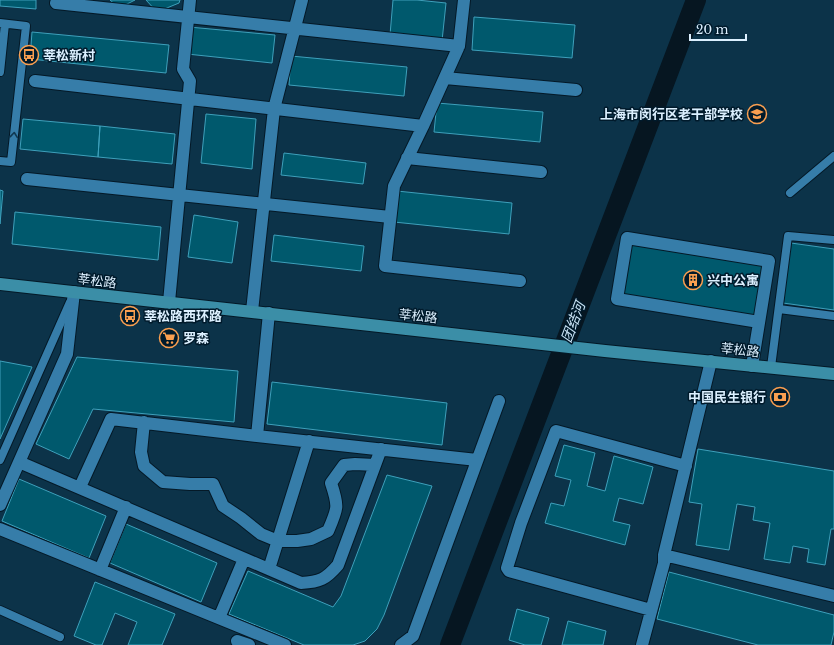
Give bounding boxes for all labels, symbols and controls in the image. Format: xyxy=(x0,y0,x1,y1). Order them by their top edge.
scale bar xyxy=(690,16,746,42)
text: 20 m xyxy=(696,22,728,37)
bus stop icon: 莘松新村 xyxy=(18,44,40,66)
place label: 莘松新村 xyxy=(43,47,95,64)
school or university icon: 上海市闵行区老干部学校 xyxy=(746,103,768,125)
place label: 上海市闵行区老干部学校 xyxy=(600,106,743,123)
one-way arrow xyxy=(9,132,18,138)
building icon: 兴中公寓 xyxy=(682,269,704,291)
street label: 莘松路 xyxy=(77,270,117,292)
place label: 兴中公寓 xyxy=(707,272,759,289)
water label: 团结河 xyxy=(557,296,590,345)
bus stop icon: 莘松路西环路 xyxy=(119,305,141,327)
street label: 莘松路 xyxy=(398,306,438,326)
place label: 莘松路西环路 xyxy=(144,308,222,325)
supermarket icon: 罗森 xyxy=(158,327,180,349)
place label: 罗森 xyxy=(183,330,209,347)
street label: 莘松路 xyxy=(720,340,760,360)
bank icon: 中国民生银行 xyxy=(769,386,791,408)
place label: 中国民生银行 xyxy=(688,389,766,406)

